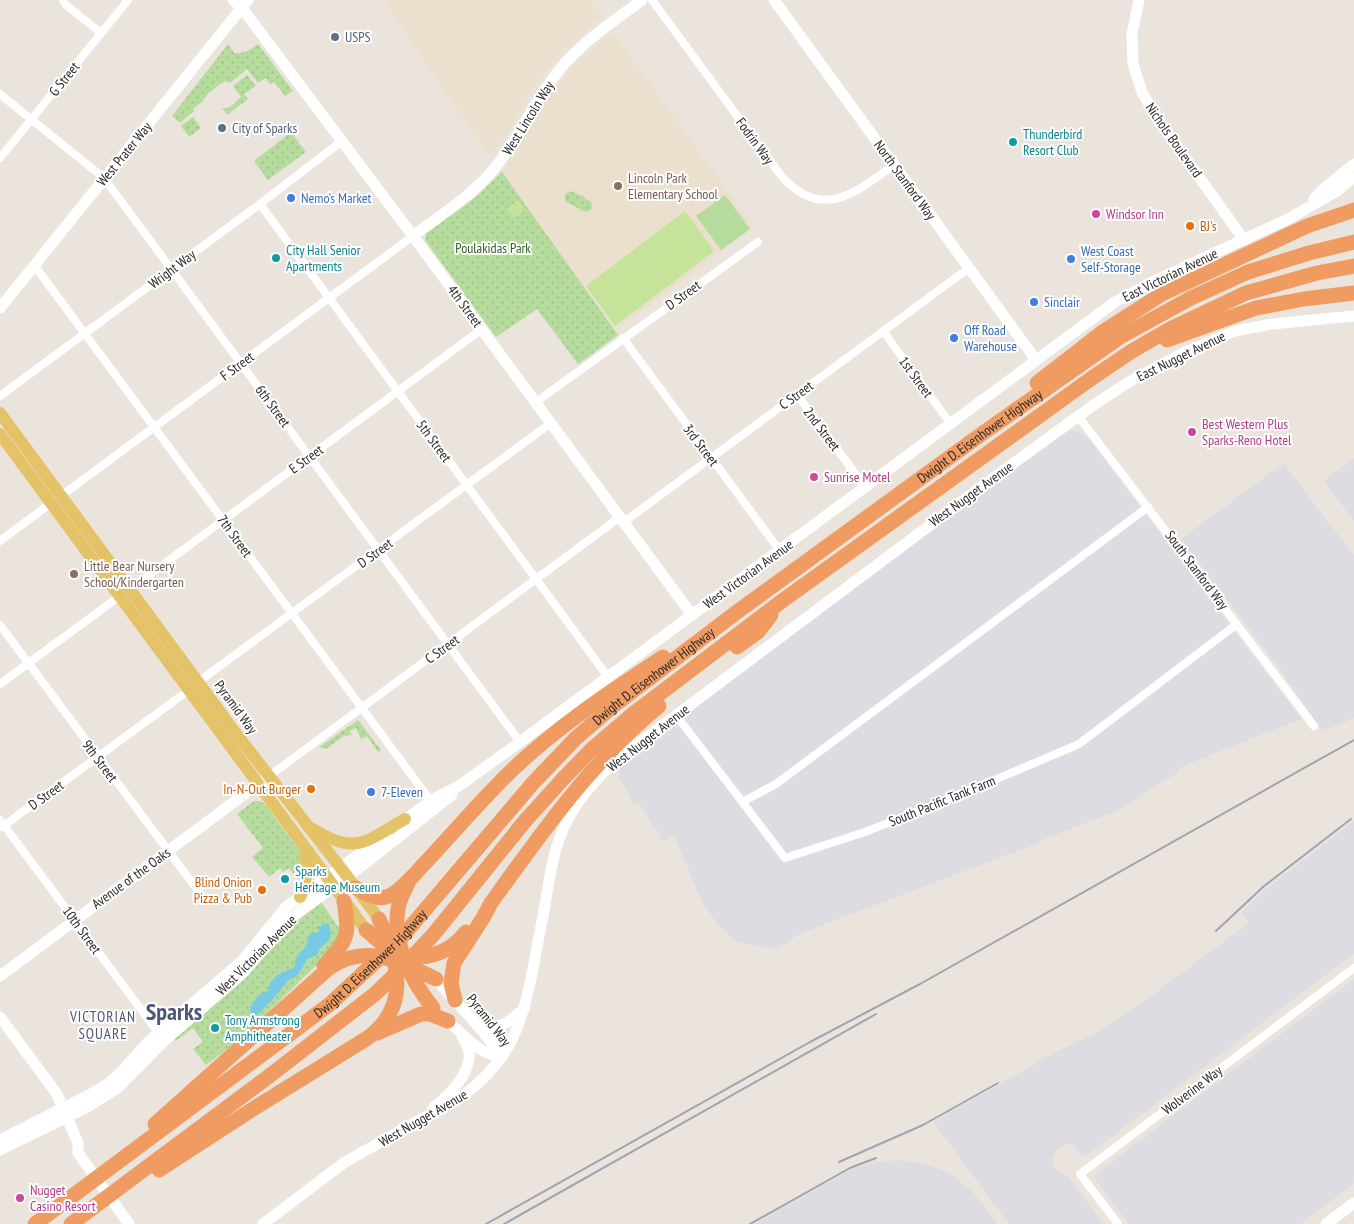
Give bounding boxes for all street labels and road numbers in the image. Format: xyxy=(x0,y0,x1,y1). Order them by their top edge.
street label: G Street xyxy=(45,58,83,100)
street label: West Lincoln Way xyxy=(498,77,558,158)
street label: Nichols Boulevard xyxy=(1142,99,1206,181)
street label: Fodrin Way xyxy=(732,114,778,169)
street label: West Prater Way xyxy=(93,118,156,190)
street label: North Stanford Way xyxy=(870,137,940,224)
street label: East Victorian Avenue xyxy=(1119,244,1221,306)
street label: Wright Way xyxy=(145,245,200,293)
street label: D Street xyxy=(662,276,704,314)
street label: 4th Street xyxy=(444,281,487,331)
street label: East Nugget Avenue xyxy=(1134,327,1228,385)
street label: F Street xyxy=(216,348,258,384)
street label: 1st Street xyxy=(895,353,937,401)
street label: C Street xyxy=(775,376,817,413)
street label: 6th Street xyxy=(252,381,295,431)
street label: Dwight D. Eisenhower Highway xyxy=(913,385,1046,487)
street label: 2nd Street xyxy=(800,403,844,455)
street label: 5th Street xyxy=(413,416,456,466)
street label: 3rd Street xyxy=(679,420,723,470)
street label: E Street xyxy=(285,440,327,477)
street label: West Nugget Avenue xyxy=(925,457,1017,531)
street label: 7th Street xyxy=(214,511,257,561)
street label: South Stanford Way xyxy=(1161,527,1233,614)
street label: D Street xyxy=(354,534,396,572)
street label: West Victorian Avenue xyxy=(700,535,797,613)
street label: Dwight D. Eisenhower Highway xyxy=(588,623,719,729)
street label: C Street xyxy=(421,630,463,667)
street label: Pyramid Way xyxy=(211,677,262,738)
street label: West Nugget Avenue xyxy=(603,700,693,776)
street label: 9th Street xyxy=(78,736,122,786)
street label: South Pacific Tank Farm xyxy=(886,771,998,831)
street label: D Street xyxy=(25,776,67,814)
street label: Avenue of the Oaks xyxy=(88,843,174,913)
street label: 10th Street xyxy=(59,903,105,957)
street label: Dwight D. Eisenhower Highway xyxy=(310,905,431,1022)
street label: West Victorian Avenue xyxy=(212,911,300,999)
street label: Pyramid Way xyxy=(463,990,516,1050)
street label: Wolverine Way xyxy=(1158,1061,1226,1118)
street label: West Nugget Avenue xyxy=(375,1085,471,1151)

